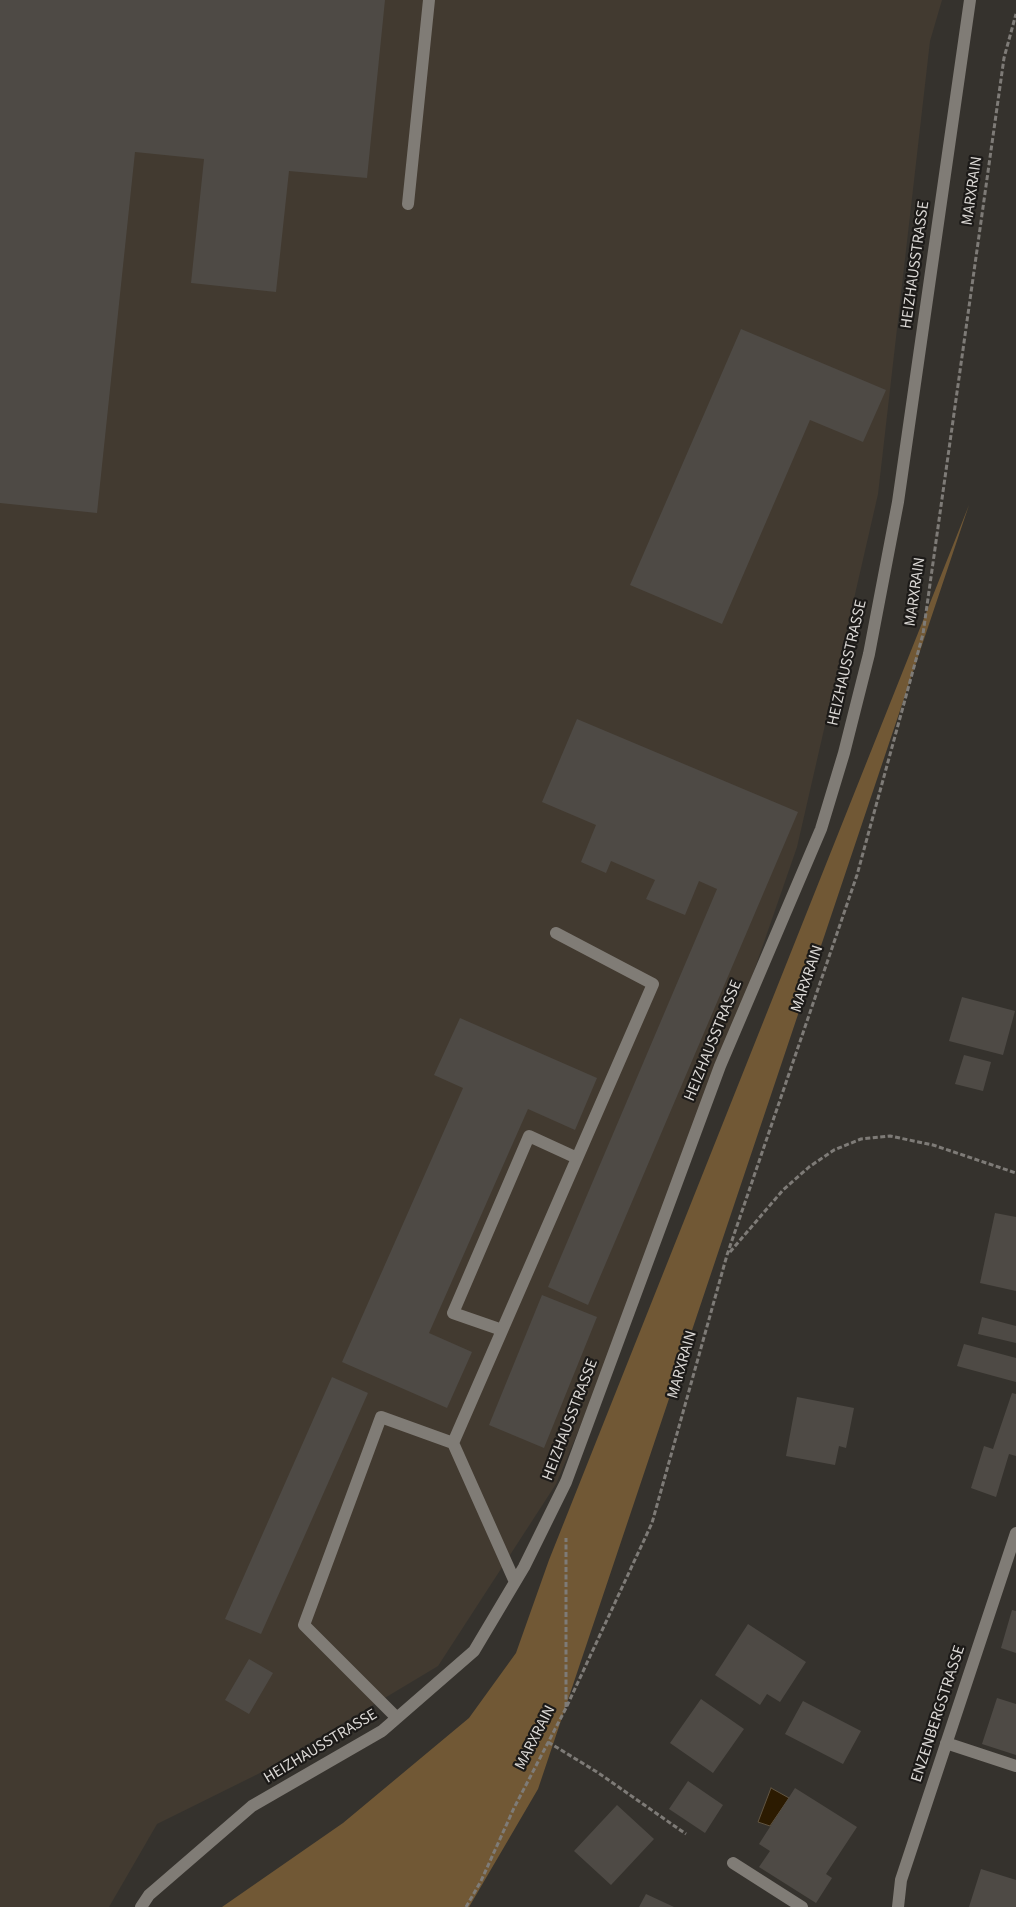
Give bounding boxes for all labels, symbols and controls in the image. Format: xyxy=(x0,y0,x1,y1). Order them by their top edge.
street label: MARXRAIN xyxy=(959,155,987,227)
street label: HEIZHAUSSTRASSE xyxy=(898,200,934,330)
street label: MARXRAIN xyxy=(902,556,930,628)
street label: HEIZHAUSSTRASSE xyxy=(824,598,872,728)
street label: MARXRAIN xyxy=(788,943,828,1015)
street label: HEIZHAUSSTRASSE xyxy=(681,978,747,1104)
street label: MARXRAIN xyxy=(664,1329,702,1401)
street label: HEIZHAUSSTRASSE xyxy=(539,1356,603,1484)
street label: ENZENBERGSTRASSE xyxy=(908,1643,970,1785)
street label: MARXRAIN xyxy=(512,1703,560,1773)
street label: HEIZHAUSSTRASSE xyxy=(261,1706,381,1788)

